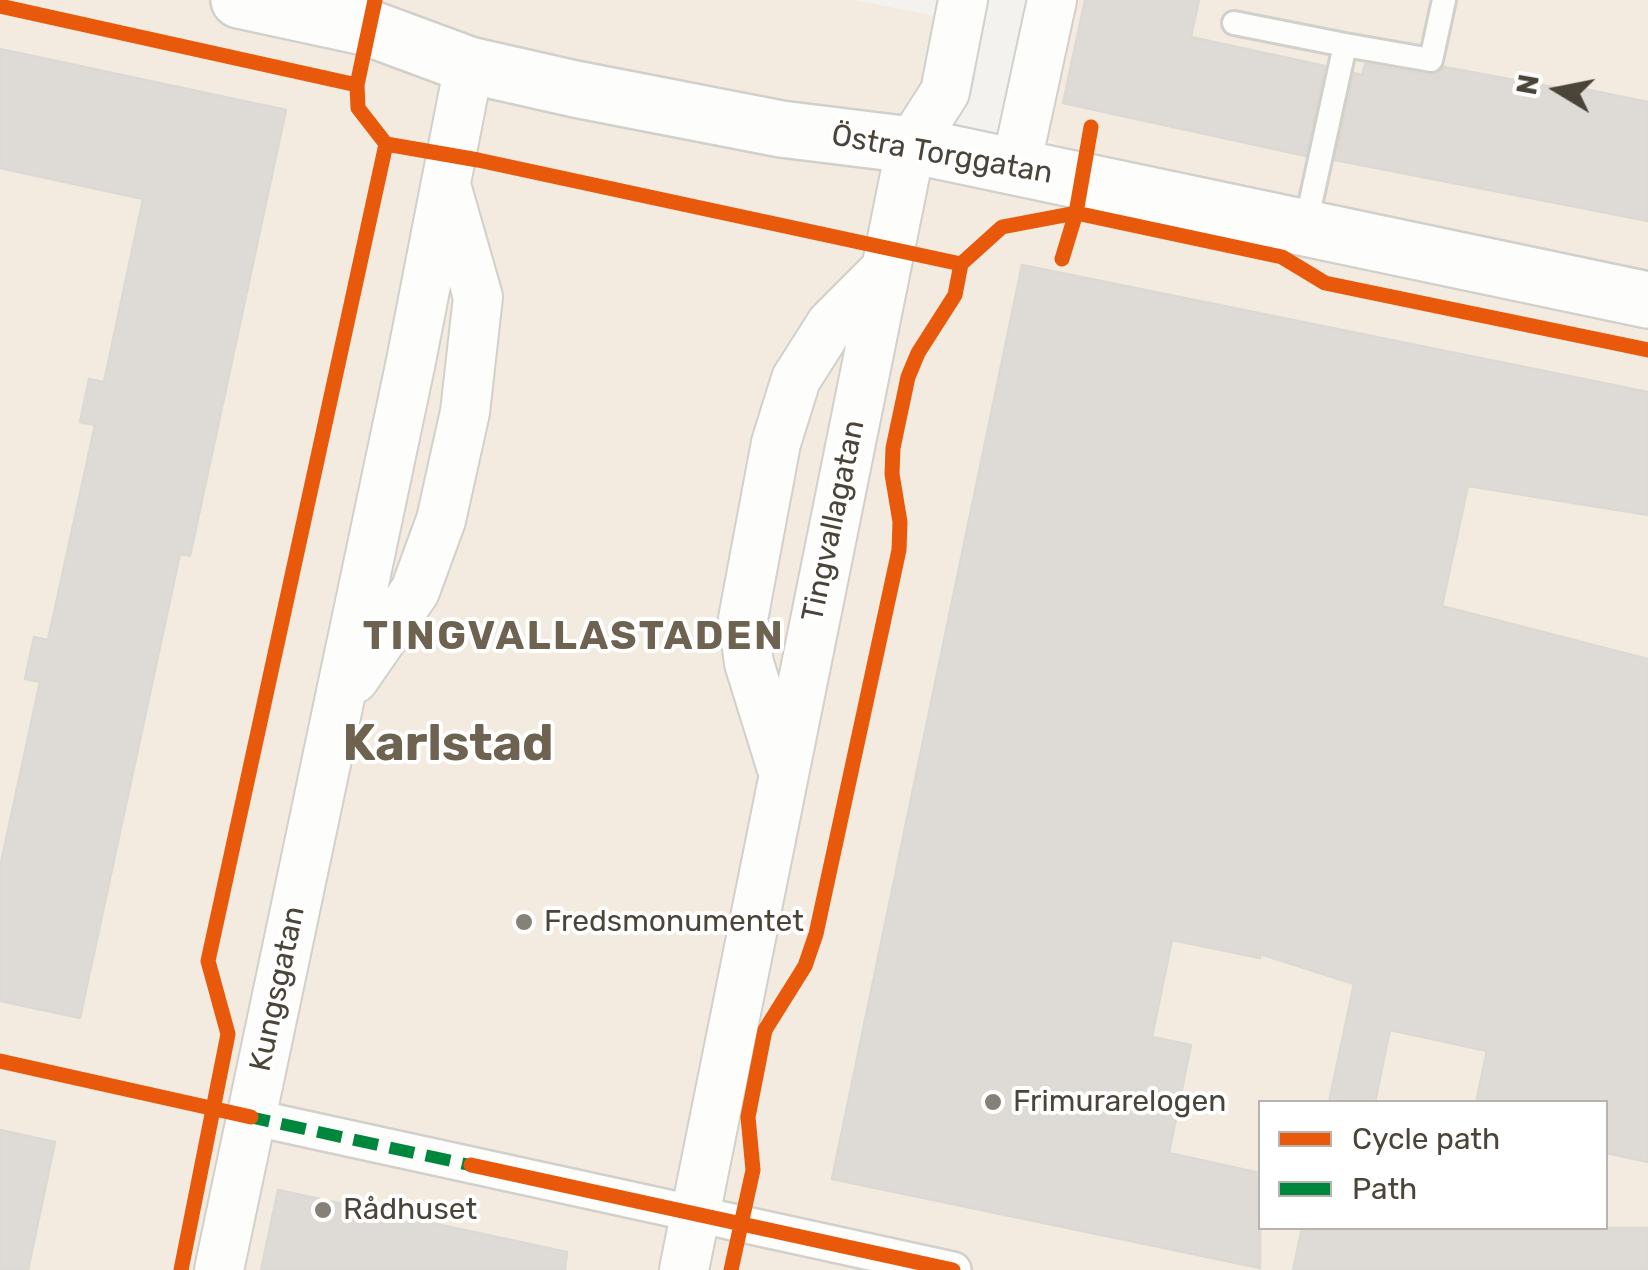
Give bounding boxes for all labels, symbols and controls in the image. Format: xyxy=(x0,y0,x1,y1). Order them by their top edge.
north arrow xyxy=(1508,40,1608,140)
text: N xyxy=(1510,72,1546,97)
street label: Östra Torggatan xyxy=(829,118,1055,192)
street label: Tingvallagatan xyxy=(795,417,873,625)
district label: TINGVALLASTADEN xyxy=(363,613,785,661)
district label: Karlstad xyxy=(342,716,554,776)
street label: Kungsgatan xyxy=(243,903,313,1075)
place label: Fredsmonumentet xyxy=(544,904,804,940)
marker: Fredsmonumentet xyxy=(513,911,535,933)
place label: Frimurarelogen xyxy=(1013,1084,1227,1120)
marker: Frimurarelogen xyxy=(982,1091,1004,1113)
legend xyxy=(1258,1100,1608,1230)
text: Cycle path xyxy=(1352,1121,1500,1157)
text: Path xyxy=(1352,1171,1417,1207)
place label: Rådhuset xyxy=(343,1192,477,1228)
marker: Rådhuset xyxy=(312,1199,334,1221)

